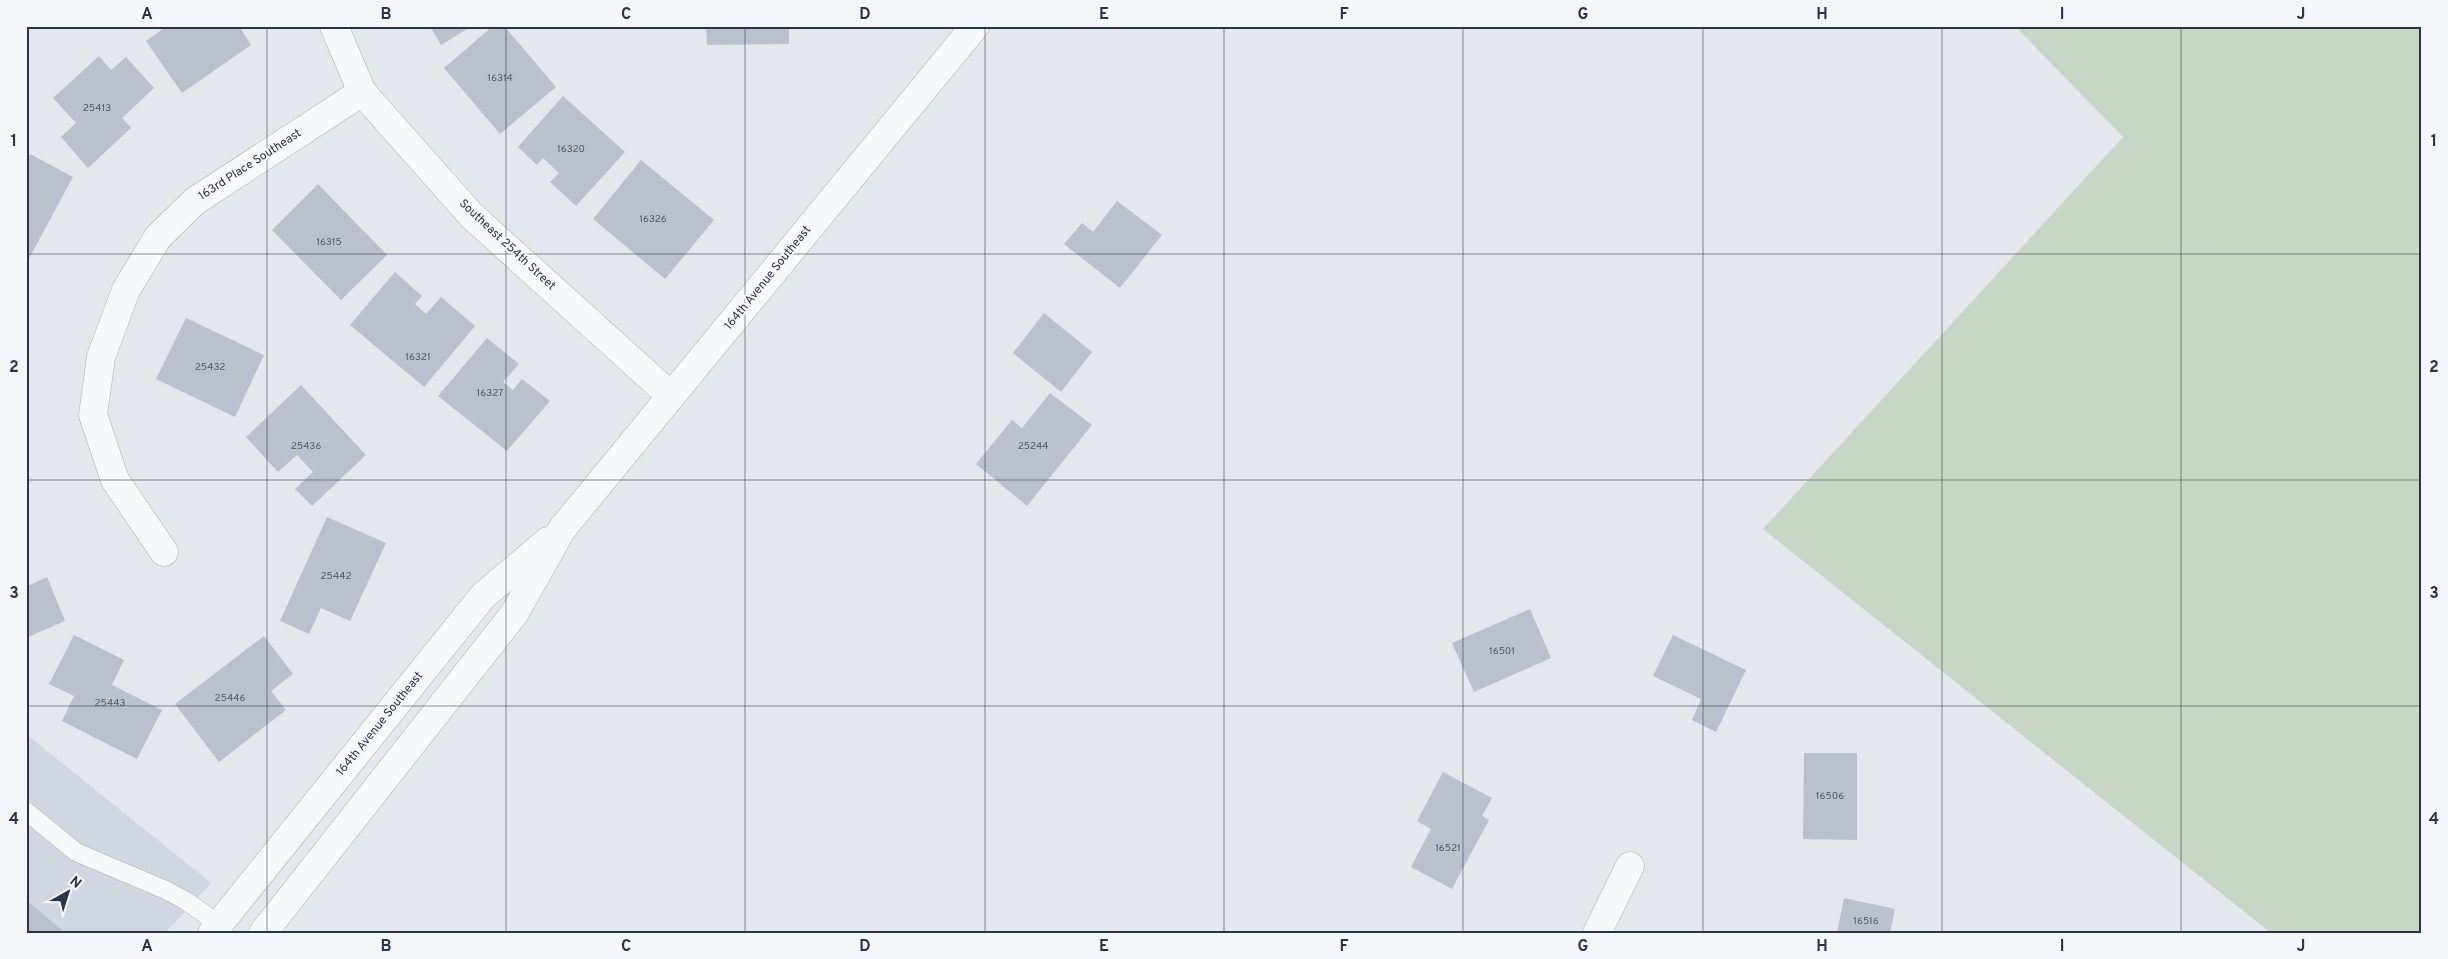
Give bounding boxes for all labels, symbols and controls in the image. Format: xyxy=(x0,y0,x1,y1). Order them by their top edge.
text: A xyxy=(141,5,153,25)
text: B xyxy=(380,5,392,25)
text: C xyxy=(621,5,631,25)
text: D xyxy=(859,5,871,25)
text: E xyxy=(1099,5,1109,25)
text: F xyxy=(1339,5,1349,25)
text: G xyxy=(1578,5,1588,25)
text: H xyxy=(1816,5,1828,25)
text: I xyxy=(2060,5,2064,25)
text: J xyxy=(2297,5,2305,25)
house number: 16314 xyxy=(487,72,513,85)
house number: 25413 xyxy=(83,102,111,115)
street label: 163rd Place Southeast xyxy=(195,126,305,204)
text: 1 xyxy=(11,132,17,152)
text: 1 xyxy=(2431,132,2437,152)
house number: 16320 xyxy=(557,143,585,156)
street label: Southeast 254th Street xyxy=(455,196,559,294)
house number: 16326 xyxy=(639,213,667,226)
street label: 164th Avenue Southeast xyxy=(721,223,815,333)
house number: 16315 xyxy=(316,236,342,249)
house number: 16321 xyxy=(405,351,431,364)
text: 2 xyxy=(9,358,19,378)
text: 2 xyxy=(2429,358,2439,378)
house number: 25432 xyxy=(195,361,225,374)
house number: 16327 xyxy=(477,387,503,400)
house number: 25436 xyxy=(291,440,321,453)
house number: 25244 xyxy=(1018,440,1048,453)
house number: 25442 xyxy=(320,570,352,583)
text: 3 xyxy=(9,584,19,604)
text: 3 xyxy=(2429,584,2439,604)
house number: 16501 xyxy=(1489,645,1515,658)
street label: 164th Avenue Southeast xyxy=(333,669,427,779)
house number: 25446 xyxy=(215,692,245,705)
house number: 25443 xyxy=(95,697,125,710)
house number: 16506 xyxy=(1816,790,1844,803)
text: 4 xyxy=(9,810,19,830)
text: 4 xyxy=(2429,810,2439,830)
house number: 16521 xyxy=(1435,842,1461,855)
north arrow xyxy=(42,866,92,916)
text: N xyxy=(66,873,84,893)
house number: 16516 xyxy=(1853,915,1879,928)
text: A xyxy=(141,937,153,957)
text: B xyxy=(380,937,392,957)
text: C xyxy=(621,937,631,957)
text: D xyxy=(859,937,871,957)
text: E xyxy=(1099,937,1109,957)
text: F xyxy=(1339,937,1349,957)
text: G xyxy=(1578,937,1588,957)
text: H xyxy=(1816,937,1828,957)
text: I xyxy=(2060,937,2064,957)
text: J xyxy=(2297,937,2305,957)

